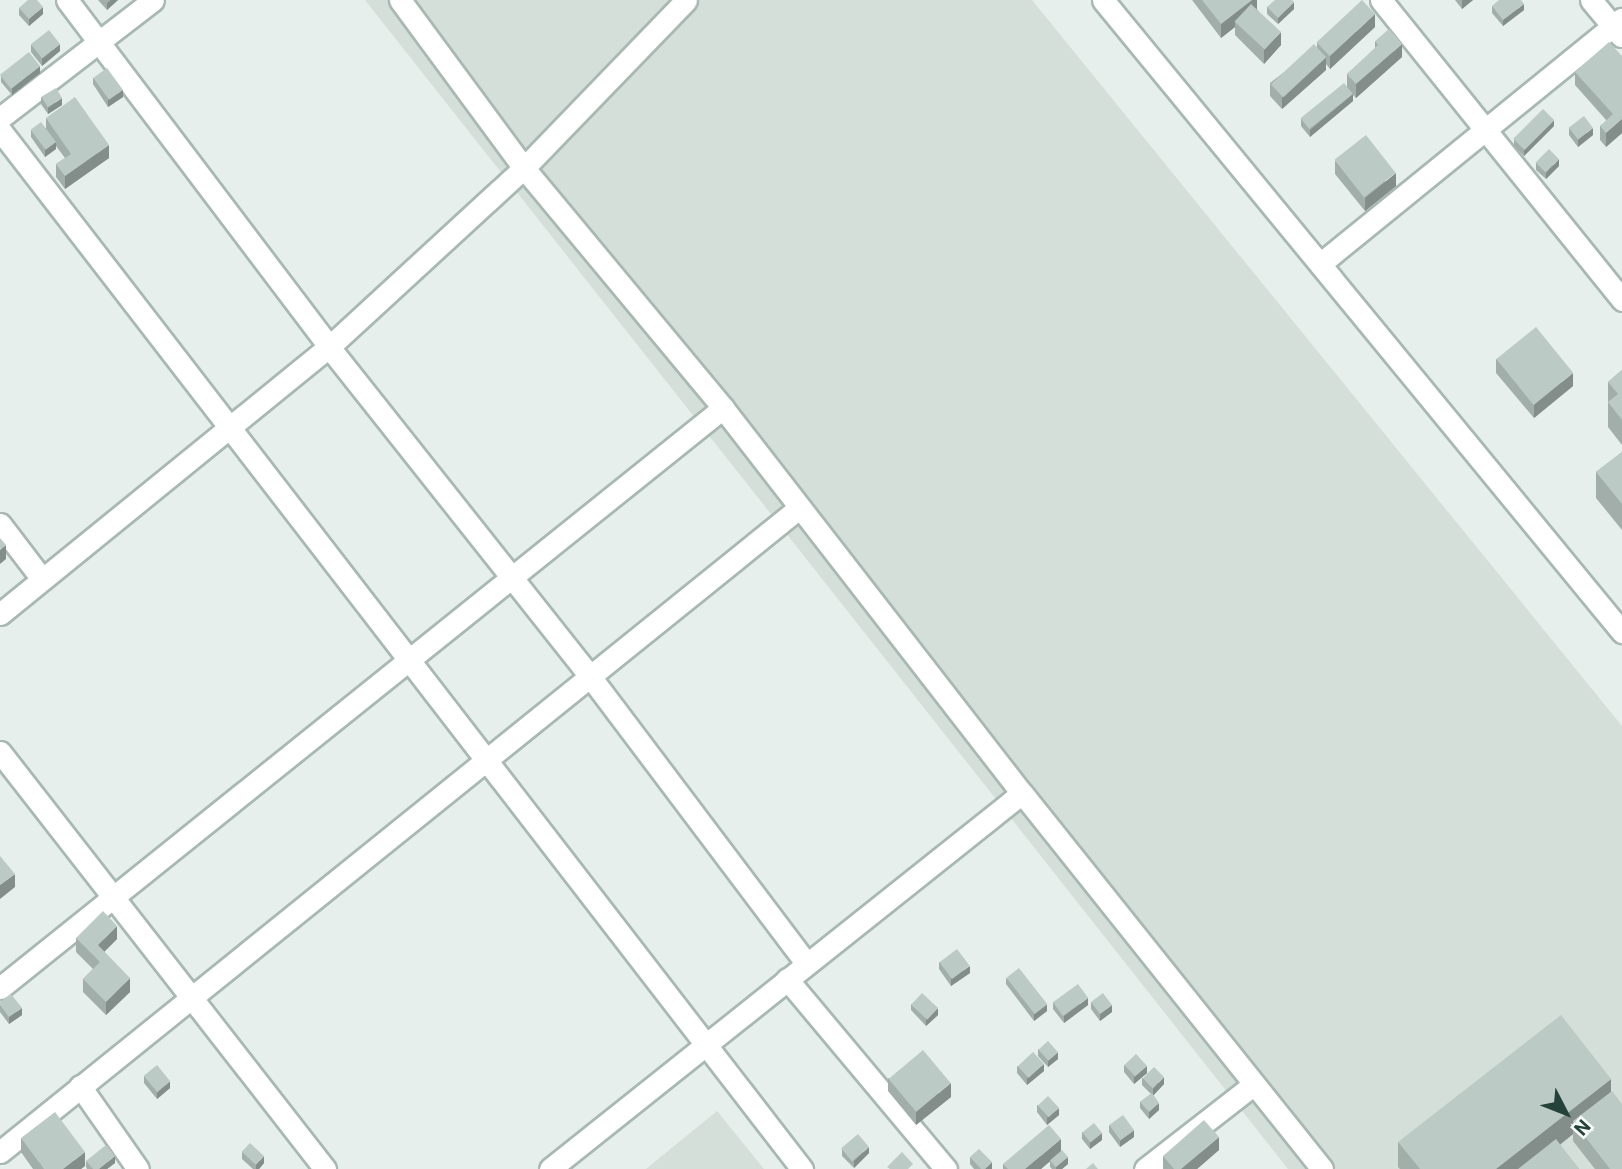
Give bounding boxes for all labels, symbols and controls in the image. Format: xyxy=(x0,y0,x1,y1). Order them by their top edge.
north arrow xyxy=(1531,1078,1601,1148)
text: N xyxy=(1569,1115,1595,1140)

